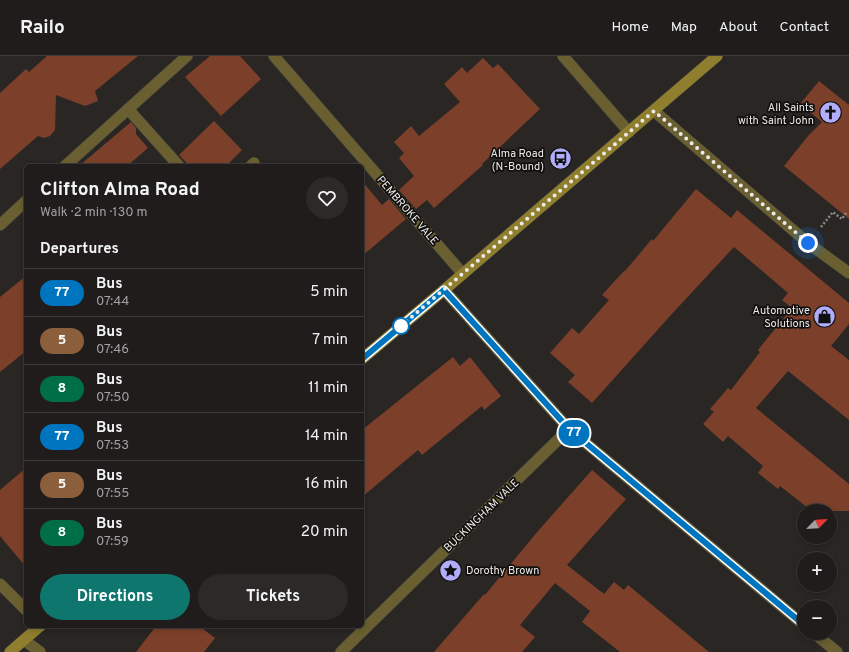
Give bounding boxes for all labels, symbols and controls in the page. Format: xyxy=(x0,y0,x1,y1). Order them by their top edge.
text: Railo xyxy=(20,16,65,40)
text: Home xyxy=(612,19,649,36)
text: Map xyxy=(671,19,697,36)
text: About xyxy=(719,19,758,36)
text: Contact xyxy=(780,19,829,36)
church icon: All Saints with Saint John xyxy=(817,100,843,126)
place label: All Saints with Saint John xyxy=(738,101,814,128)
bus stop icon: Alma Road (N-Bound) xyxy=(547,146,573,172)
place label: Alma Road (N-Bound) xyxy=(490,147,544,174)
street label: PEMBROKE VALE xyxy=(373,173,441,248)
button: heart xyxy=(306,177,348,219)
text: Clifton Alma Road xyxy=(40,178,200,202)
text: Walk · 2 min · 130 m xyxy=(40,205,148,221)
your location xyxy=(798,233,818,253)
text: Departures xyxy=(40,240,119,259)
text: Bus xyxy=(96,275,123,294)
text: 5 min xyxy=(310,283,348,302)
text: 77 xyxy=(55,284,70,301)
text: 07:44 xyxy=(96,294,129,310)
shop icon: Automotive Solutions xyxy=(812,303,838,329)
place label: Automotive Solutions xyxy=(753,304,810,331)
unlabelled marker xyxy=(392,317,410,335)
text: Bus xyxy=(96,323,123,342)
text: 7 min xyxy=(312,331,348,350)
text: 5 xyxy=(58,332,66,349)
text: 07:46 xyxy=(96,342,129,358)
text: Bus xyxy=(96,371,123,390)
text: 11 min xyxy=(308,379,348,398)
text: 8 xyxy=(58,380,66,397)
text: 07:50 xyxy=(96,390,130,406)
text: Bus xyxy=(96,419,123,438)
line badge: 77 xyxy=(556,420,592,446)
text: 77 xyxy=(567,424,582,441)
text: 14 min xyxy=(305,427,348,446)
text: 77 xyxy=(55,428,70,445)
text: 07:53 xyxy=(96,438,129,454)
text: Bus xyxy=(96,467,123,486)
text: 16 min xyxy=(305,475,348,494)
text: 5 xyxy=(58,476,66,493)
street label: BUCKINGHAM VALE xyxy=(441,476,522,555)
text: 07:55 xyxy=(96,486,129,502)
north arrow xyxy=(797,504,837,544)
map controls xyxy=(797,504,837,640)
text: Bus xyxy=(96,515,123,534)
text: 20 min xyxy=(301,523,348,542)
text: 8 xyxy=(58,524,66,541)
text: 07:59 xyxy=(96,534,129,550)
button: + xyxy=(797,552,837,592)
place icon: Dorothy Brown xyxy=(438,557,464,583)
place label: Dorothy Brown xyxy=(466,564,539,578)
button: Directions xyxy=(40,574,190,620)
button: Tickets xyxy=(198,574,348,620)
button: − xyxy=(797,600,837,640)

